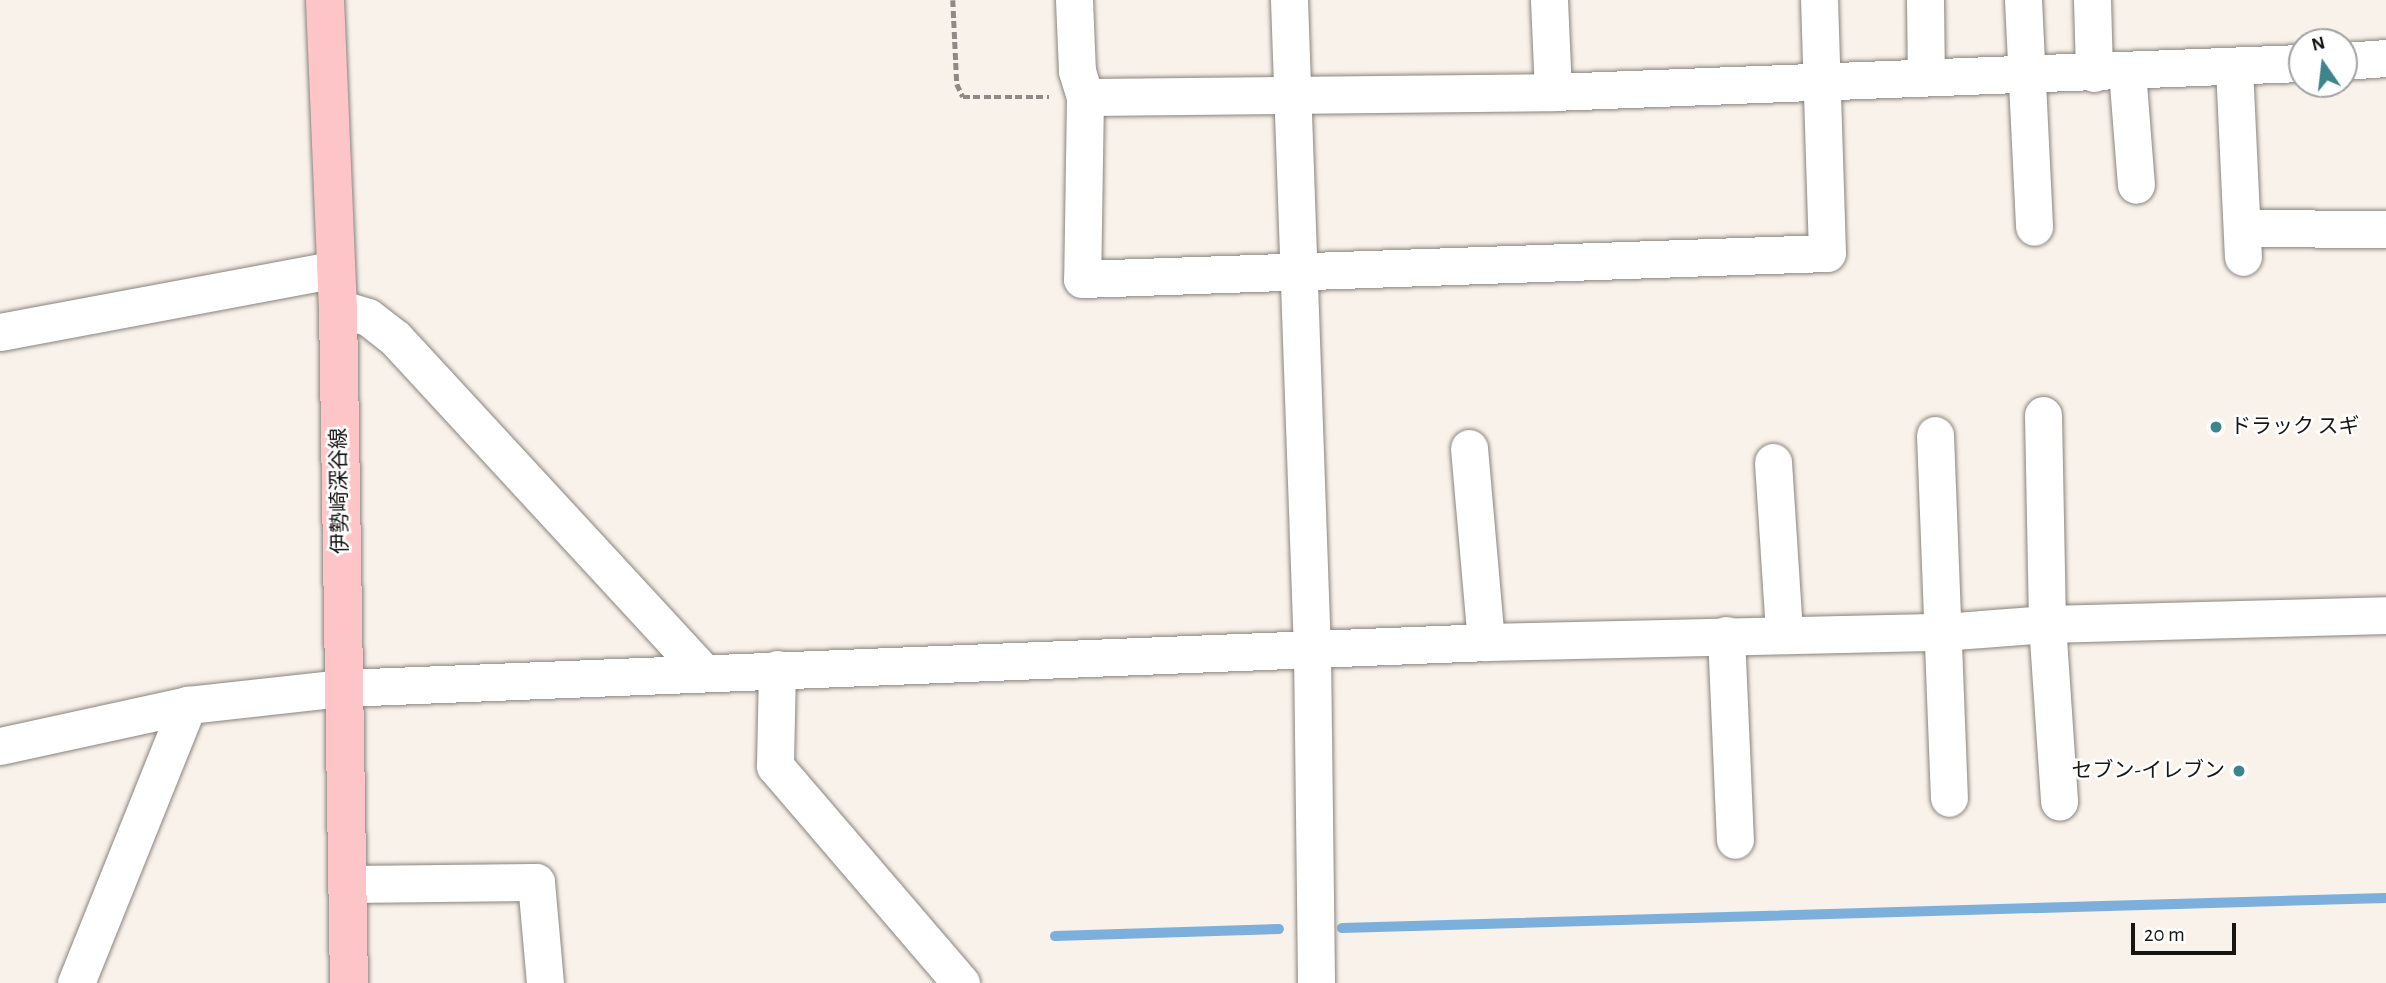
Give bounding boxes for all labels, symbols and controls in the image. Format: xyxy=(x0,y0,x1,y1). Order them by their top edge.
north arrow xyxy=(2288,28,2358,98)
text: N xyxy=(2310,33,2327,55)
place label: ドラック スギ xyxy=(2230,414,2359,440)
marker: ドラック スギ xyxy=(2208,419,2224,435)
street label: 伊勢崎深谷線 xyxy=(326,428,354,554)
place label: セブン-イレブン xyxy=(2072,758,2225,784)
marker: セブン-イレブン xyxy=(2231,763,2247,779)
scale bar xyxy=(2134,909,2239,953)
text: 20 m xyxy=(2144,924,2185,945)

